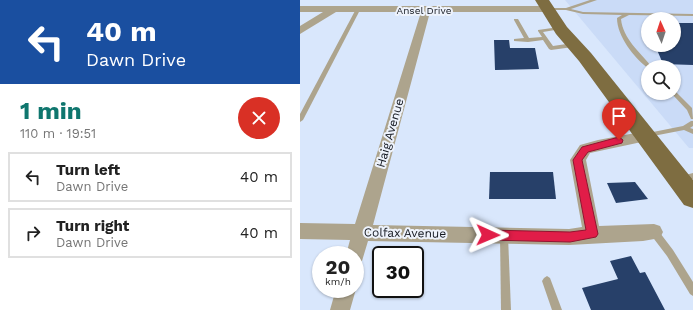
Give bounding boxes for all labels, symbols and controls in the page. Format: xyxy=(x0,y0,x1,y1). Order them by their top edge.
street label: Ansel Drive xyxy=(397,5,452,16)
north arrow xyxy=(641,12,681,52)
map controls xyxy=(641,12,681,100)
text: 40 m xyxy=(86,15,156,48)
icon: left xyxy=(20,16,72,68)
text: Dawn Drive xyxy=(86,49,186,70)
button: search xyxy=(641,60,681,100)
text: 1 min xyxy=(20,97,82,125)
button: close xyxy=(238,97,280,139)
street label: Haig Avenue xyxy=(373,97,407,169)
pin xyxy=(602,99,636,140)
icon: arrive xyxy=(608,105,630,127)
text: 110 m · 19:51 xyxy=(20,126,96,141)
text: Turn left xyxy=(56,161,120,179)
icon: left xyxy=(22,166,44,188)
text: 40 m xyxy=(240,168,278,186)
text: Dawn Drive xyxy=(56,179,128,194)
position arrow xyxy=(467,214,509,256)
text: Turn right xyxy=(56,217,129,235)
icon: right xyxy=(22,222,44,244)
text: 40 m xyxy=(240,224,278,242)
street label: Colfax Avenue xyxy=(364,225,446,241)
text: Dawn Drive xyxy=(56,235,128,250)
speed limit sign: 30 xyxy=(372,246,424,298)
text: 20 xyxy=(326,255,350,279)
text: km/h xyxy=(325,276,351,287)

